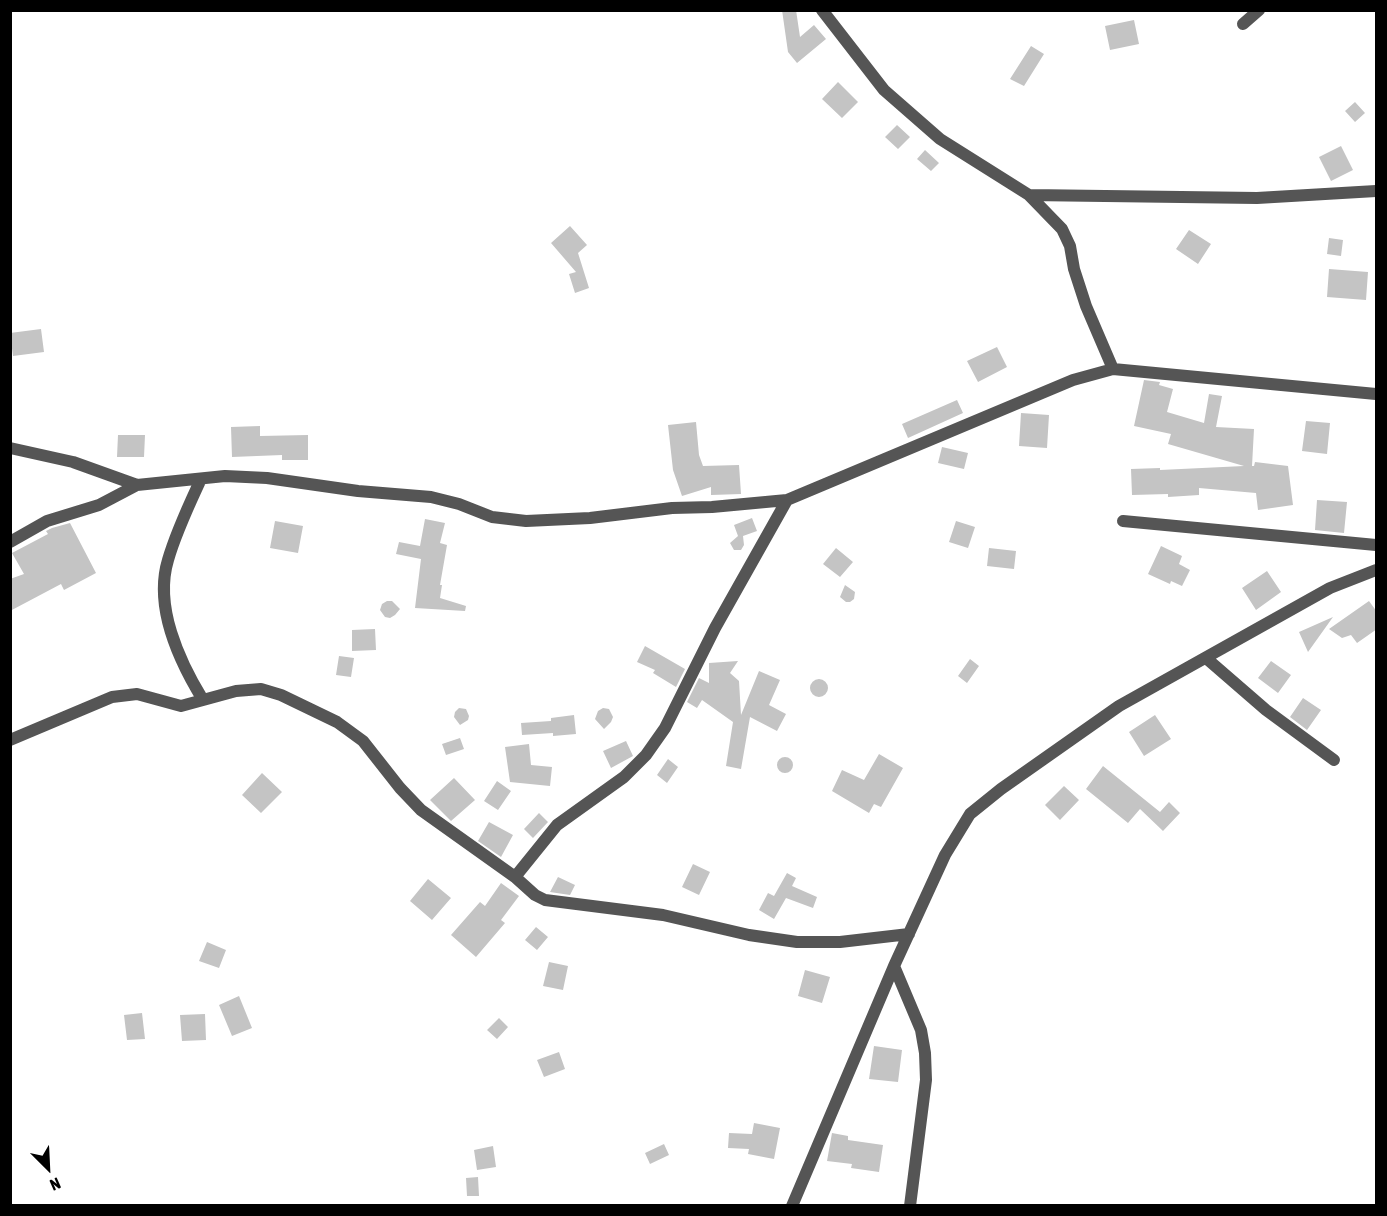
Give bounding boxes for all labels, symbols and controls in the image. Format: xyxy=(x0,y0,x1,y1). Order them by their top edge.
north arrow xyxy=(18,1138,78,1198)
text: N xyxy=(47,1174,63,1195)

